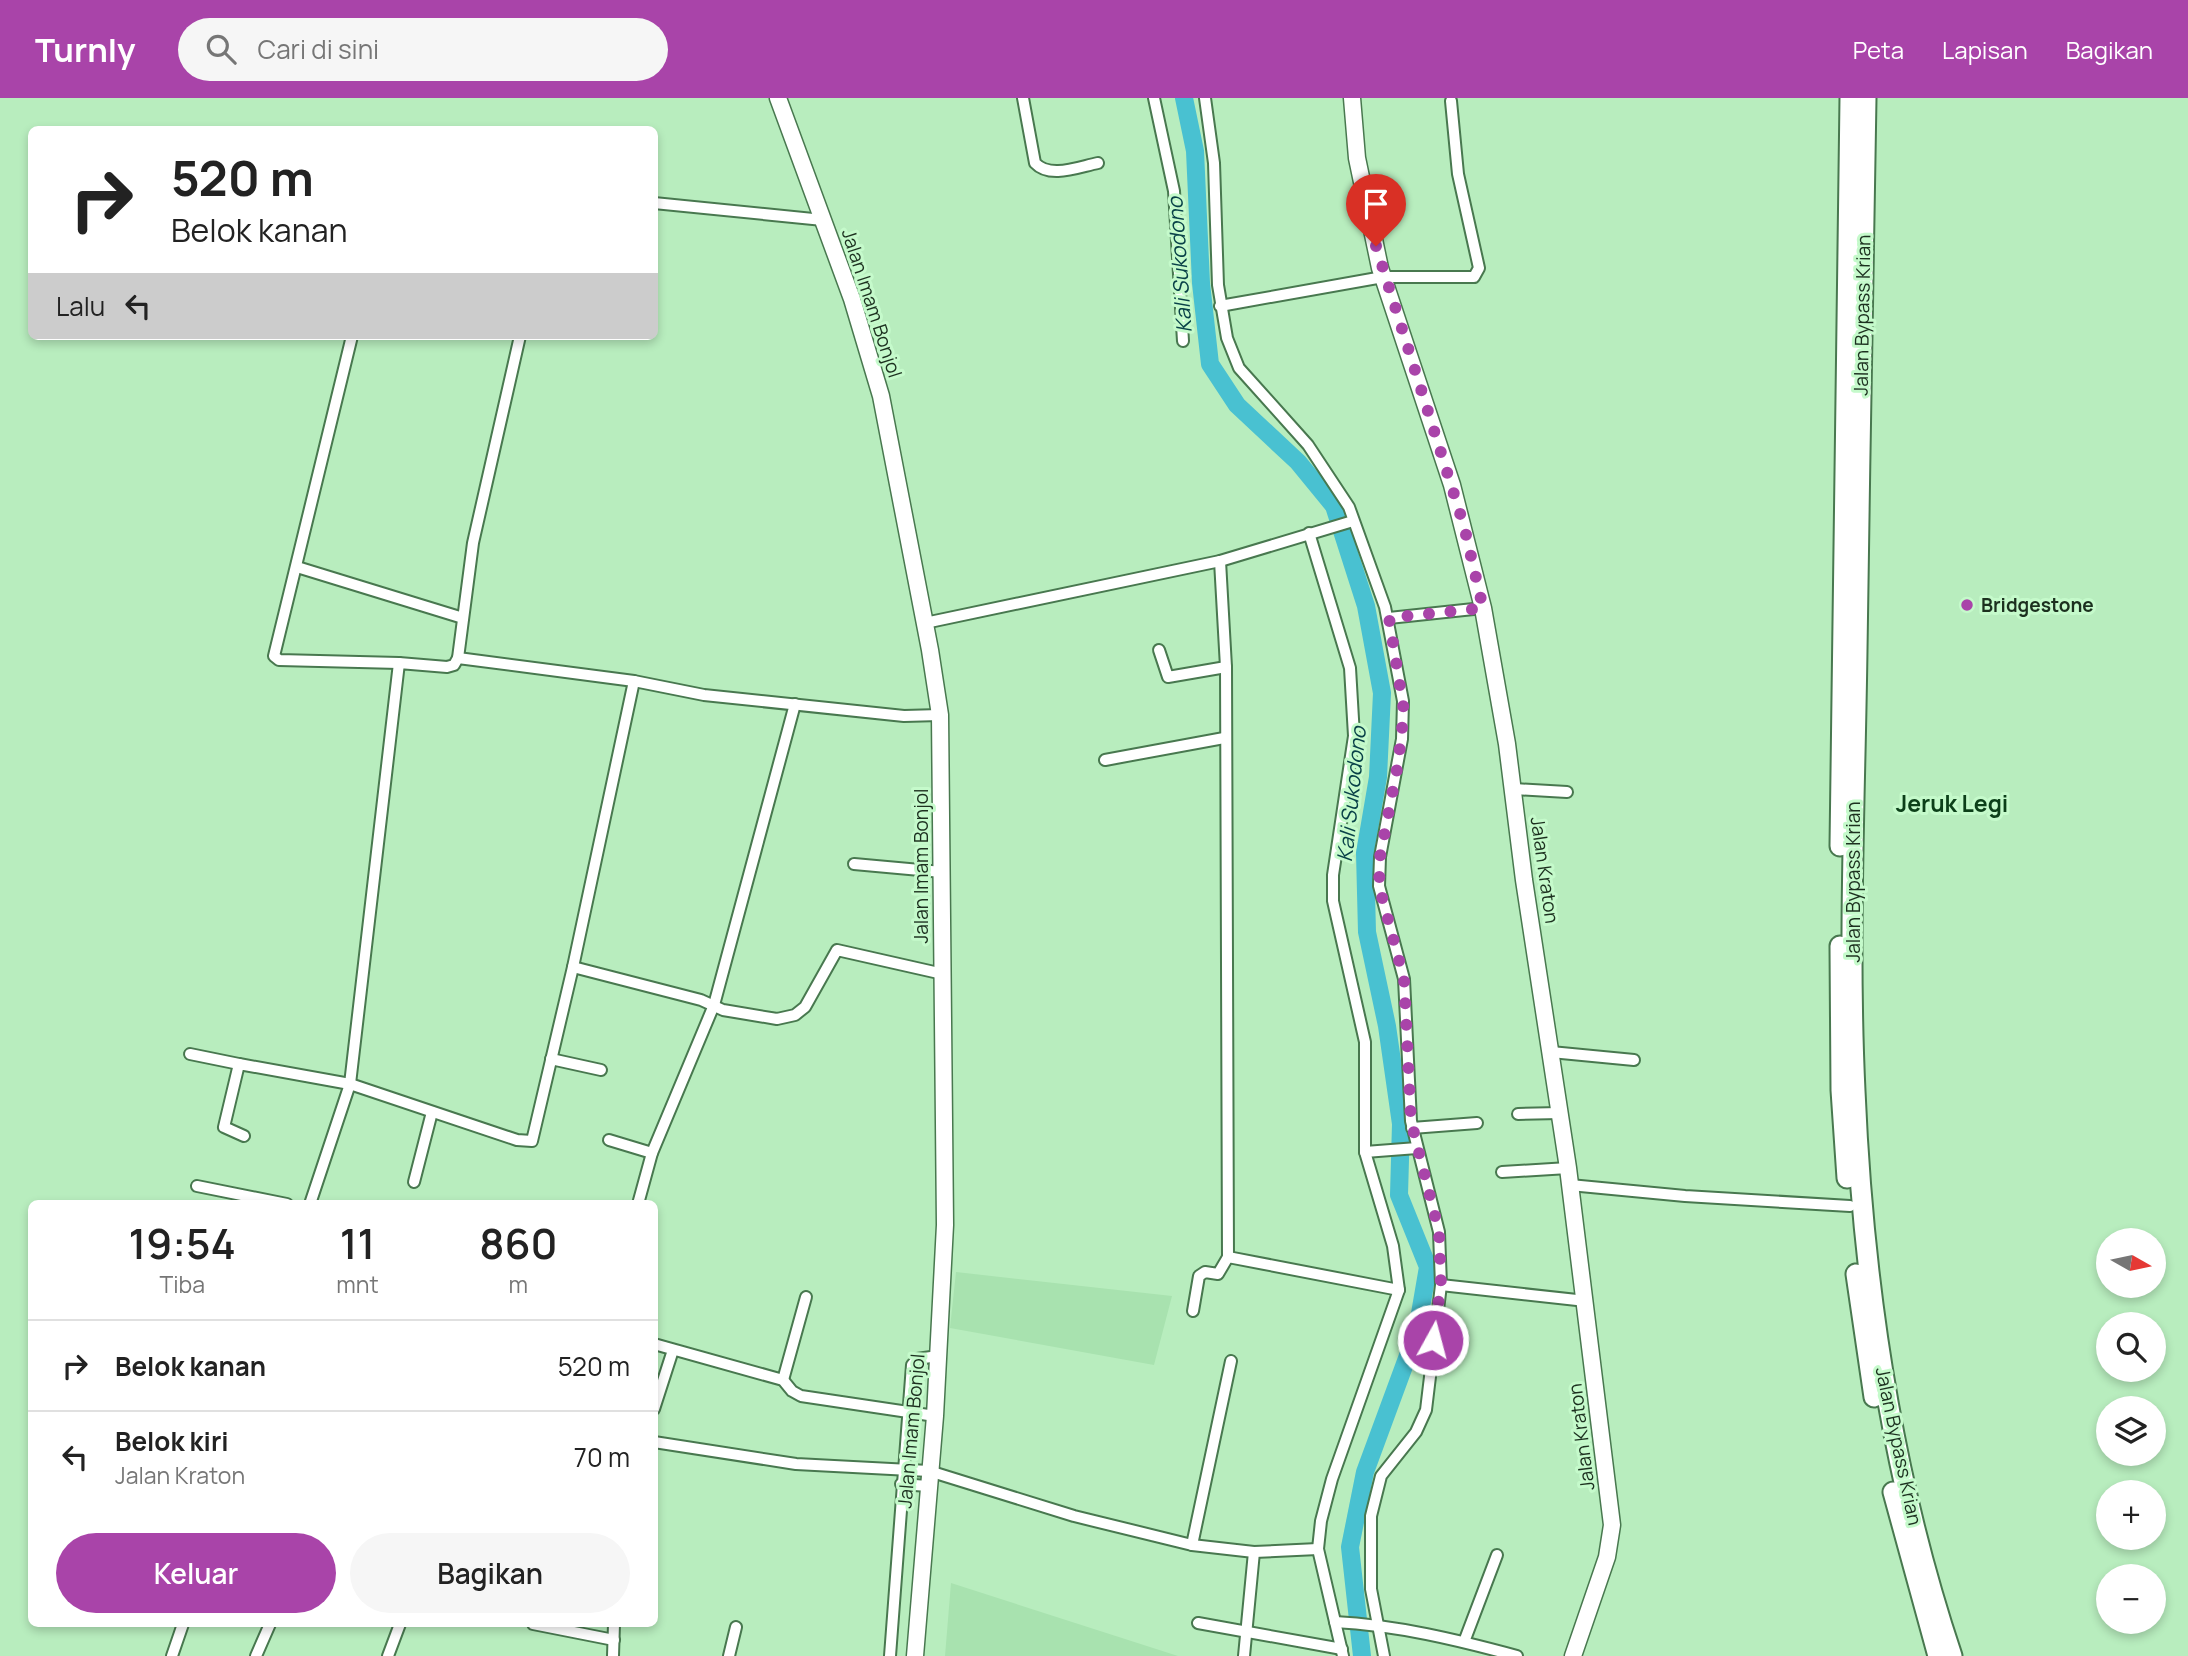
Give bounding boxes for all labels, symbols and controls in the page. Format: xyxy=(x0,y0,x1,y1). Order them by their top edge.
search box xyxy=(178,18,668,81)
text: Turnly xyxy=(35,27,136,72)
icon: search xyxy=(202,30,240,68)
text: Cari di sini xyxy=(258,31,379,67)
text: Peta xyxy=(1853,33,1904,66)
text: Lapisan xyxy=(1942,33,2028,66)
text: Bagikan xyxy=(2066,33,2153,66)
text: 520 m xyxy=(171,144,314,211)
icon: right xyxy=(56,154,147,245)
pin xyxy=(1346,174,1406,246)
icon: arrive xyxy=(1357,185,1395,223)
water label: Kali Sukodono xyxy=(1160,195,1198,334)
text: Belok kanan xyxy=(171,208,347,252)
street label: Jalan Imam Bonjol xyxy=(836,225,908,381)
street label: Jalan Bypass Krian xyxy=(1848,234,1876,396)
icon: left xyxy=(119,287,157,325)
text: Lalu xyxy=(56,288,105,324)
place label: Bridgestone xyxy=(1981,592,2094,618)
marker: Bridgestone xyxy=(1959,597,1975,613)
water label: Kali Sukodono xyxy=(1330,723,1372,863)
district label: Jeruk Legi xyxy=(1896,787,2008,819)
street label: Jalan Imam Bonjol xyxy=(908,788,934,944)
street label: Jalan Bypass Krian xyxy=(1840,801,1866,963)
street label: Jalan Kraton xyxy=(1525,815,1565,925)
text: 19:54 xyxy=(128,1214,236,1272)
text: 11 xyxy=(340,1214,375,1272)
text: 860 xyxy=(479,1214,558,1272)
north arrow xyxy=(2096,1228,2166,1298)
map controls xyxy=(2096,1228,2166,1634)
text: Tiba xyxy=(159,1268,205,1300)
text: mnt xyxy=(336,1268,379,1300)
text: m xyxy=(509,1268,528,1300)
position arrow xyxy=(1396,1303,1470,1377)
button: search xyxy=(2096,1312,2166,1382)
icon: right xyxy=(56,1347,94,1385)
text: Belok kanan xyxy=(115,1348,266,1384)
text: 520 m xyxy=(558,1348,630,1384)
street label: Jalan Imam Bonjol xyxy=(891,1353,931,1509)
street label: Jalan Bypass Krian xyxy=(1870,1365,1928,1527)
street label: Jalan Kraton xyxy=(1562,1382,1600,1492)
button: layers xyxy=(2096,1396,2166,1466)
text: Belok kiri xyxy=(115,1423,229,1459)
icon: left xyxy=(56,1438,94,1476)
text: 70 m xyxy=(574,1439,630,1475)
text: Jalan Kraton xyxy=(115,1459,245,1491)
button: + xyxy=(2096,1480,2166,1550)
button: Keluar xyxy=(56,1533,336,1613)
button: Bagikan xyxy=(350,1533,630,1613)
button: − xyxy=(2096,1564,2166,1634)

